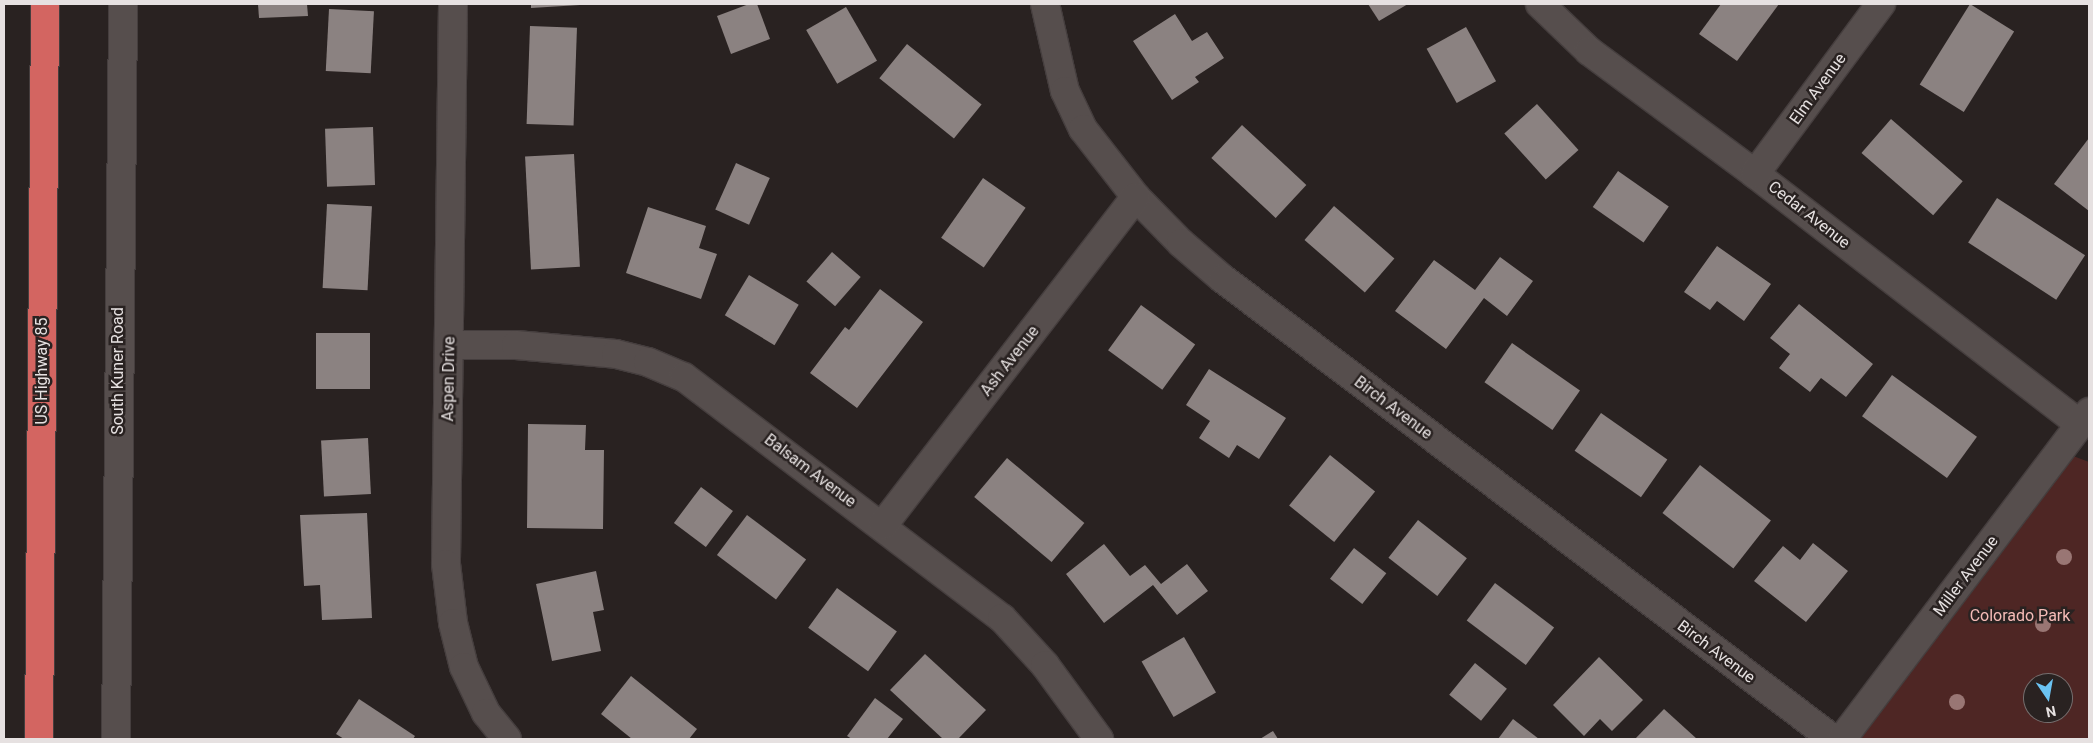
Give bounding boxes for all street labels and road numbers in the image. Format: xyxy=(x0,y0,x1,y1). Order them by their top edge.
street label: Elm Avenue xyxy=(1786,50,1850,128)
street label: Cedar Avenue xyxy=(1764,177,1854,253)
street label: South Kuner Road xyxy=(108,307,128,435)
street label: US Highway 85 xyxy=(32,317,52,425)
street label: Ash Avenue xyxy=(977,322,1043,400)
street label: Aspen Drive xyxy=(439,336,459,422)
street label: Birch Avenue xyxy=(1350,372,1436,444)
street label: Balsam Avenue xyxy=(760,430,860,512)
street label: Miller Avenue xyxy=(1929,532,2003,620)
street label: Birch Avenue xyxy=(1673,616,1759,688)

